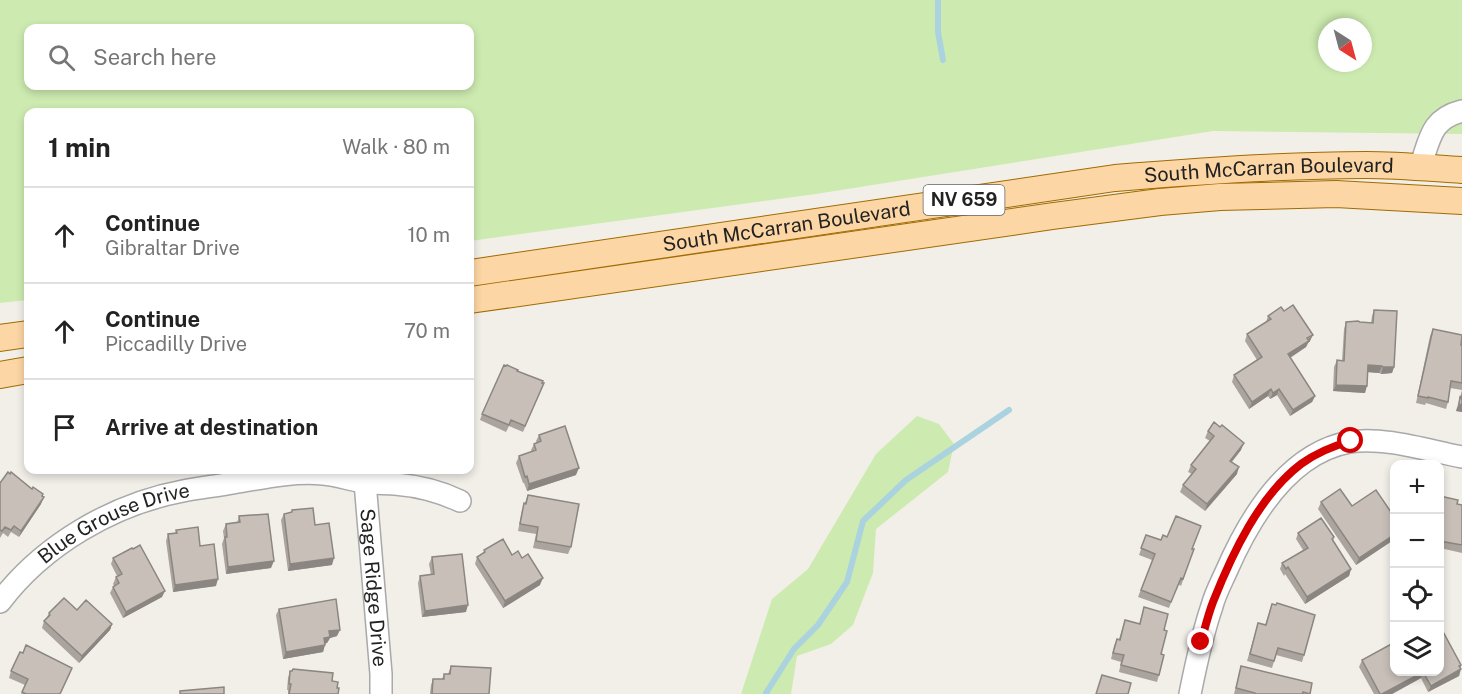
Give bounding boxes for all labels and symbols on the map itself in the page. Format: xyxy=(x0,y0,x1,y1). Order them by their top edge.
north arrow xyxy=(1318,18,1372,72)
street label: South McCarran Boulevard xyxy=(1143,153,1394,188)
road number: NV 659 xyxy=(924,185,1004,215)
street label: South McCarran Boulevard xyxy=(661,196,912,256)
route start xyxy=(1337,427,1363,453)
street label: Blue Grouse Drive xyxy=(33,478,192,569)
street label: Sage Ridge Drive xyxy=(355,507,392,668)
route end xyxy=(1187,628,1213,654)

